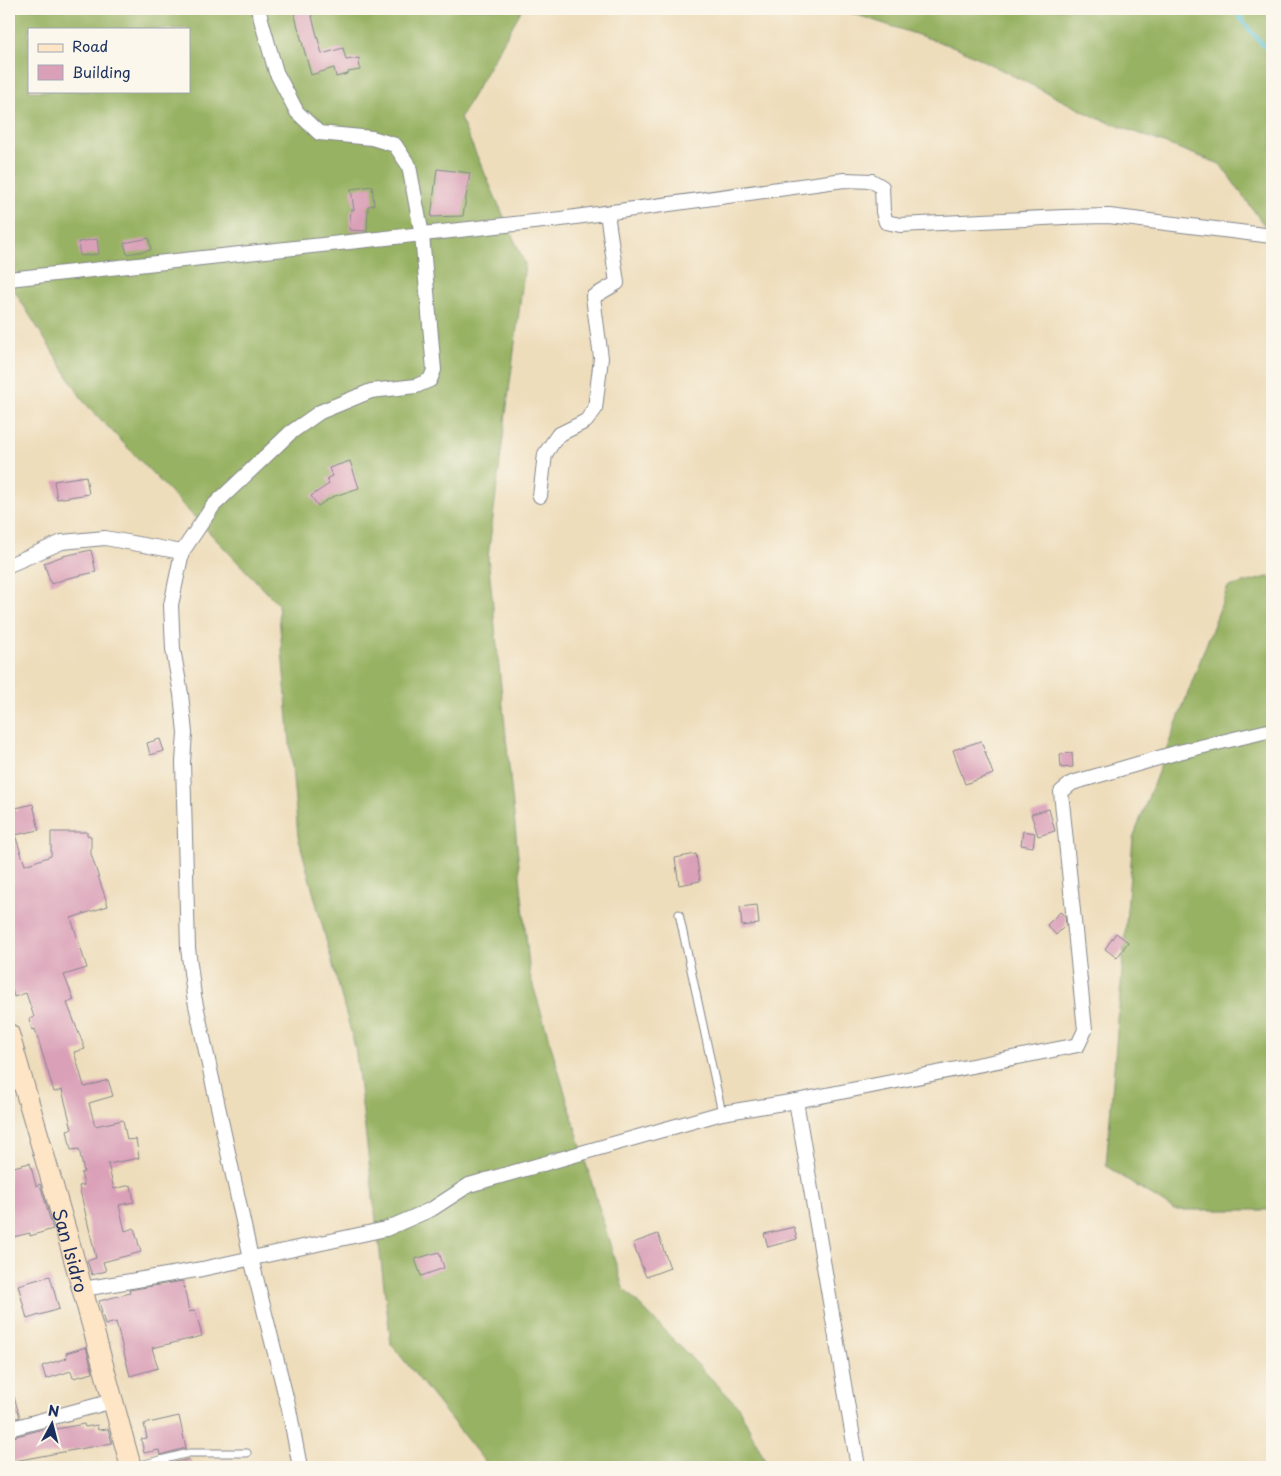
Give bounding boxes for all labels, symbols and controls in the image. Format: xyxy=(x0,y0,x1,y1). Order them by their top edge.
legend xyxy=(28,28,190,92)
text: Road xyxy=(72,34,108,57)
text: Building xyxy=(72,60,131,83)
street label: San Isidro xyxy=(47,1205,96,1295)
north arrow xyxy=(28,1398,78,1448)
text: N xyxy=(47,1400,60,1422)

